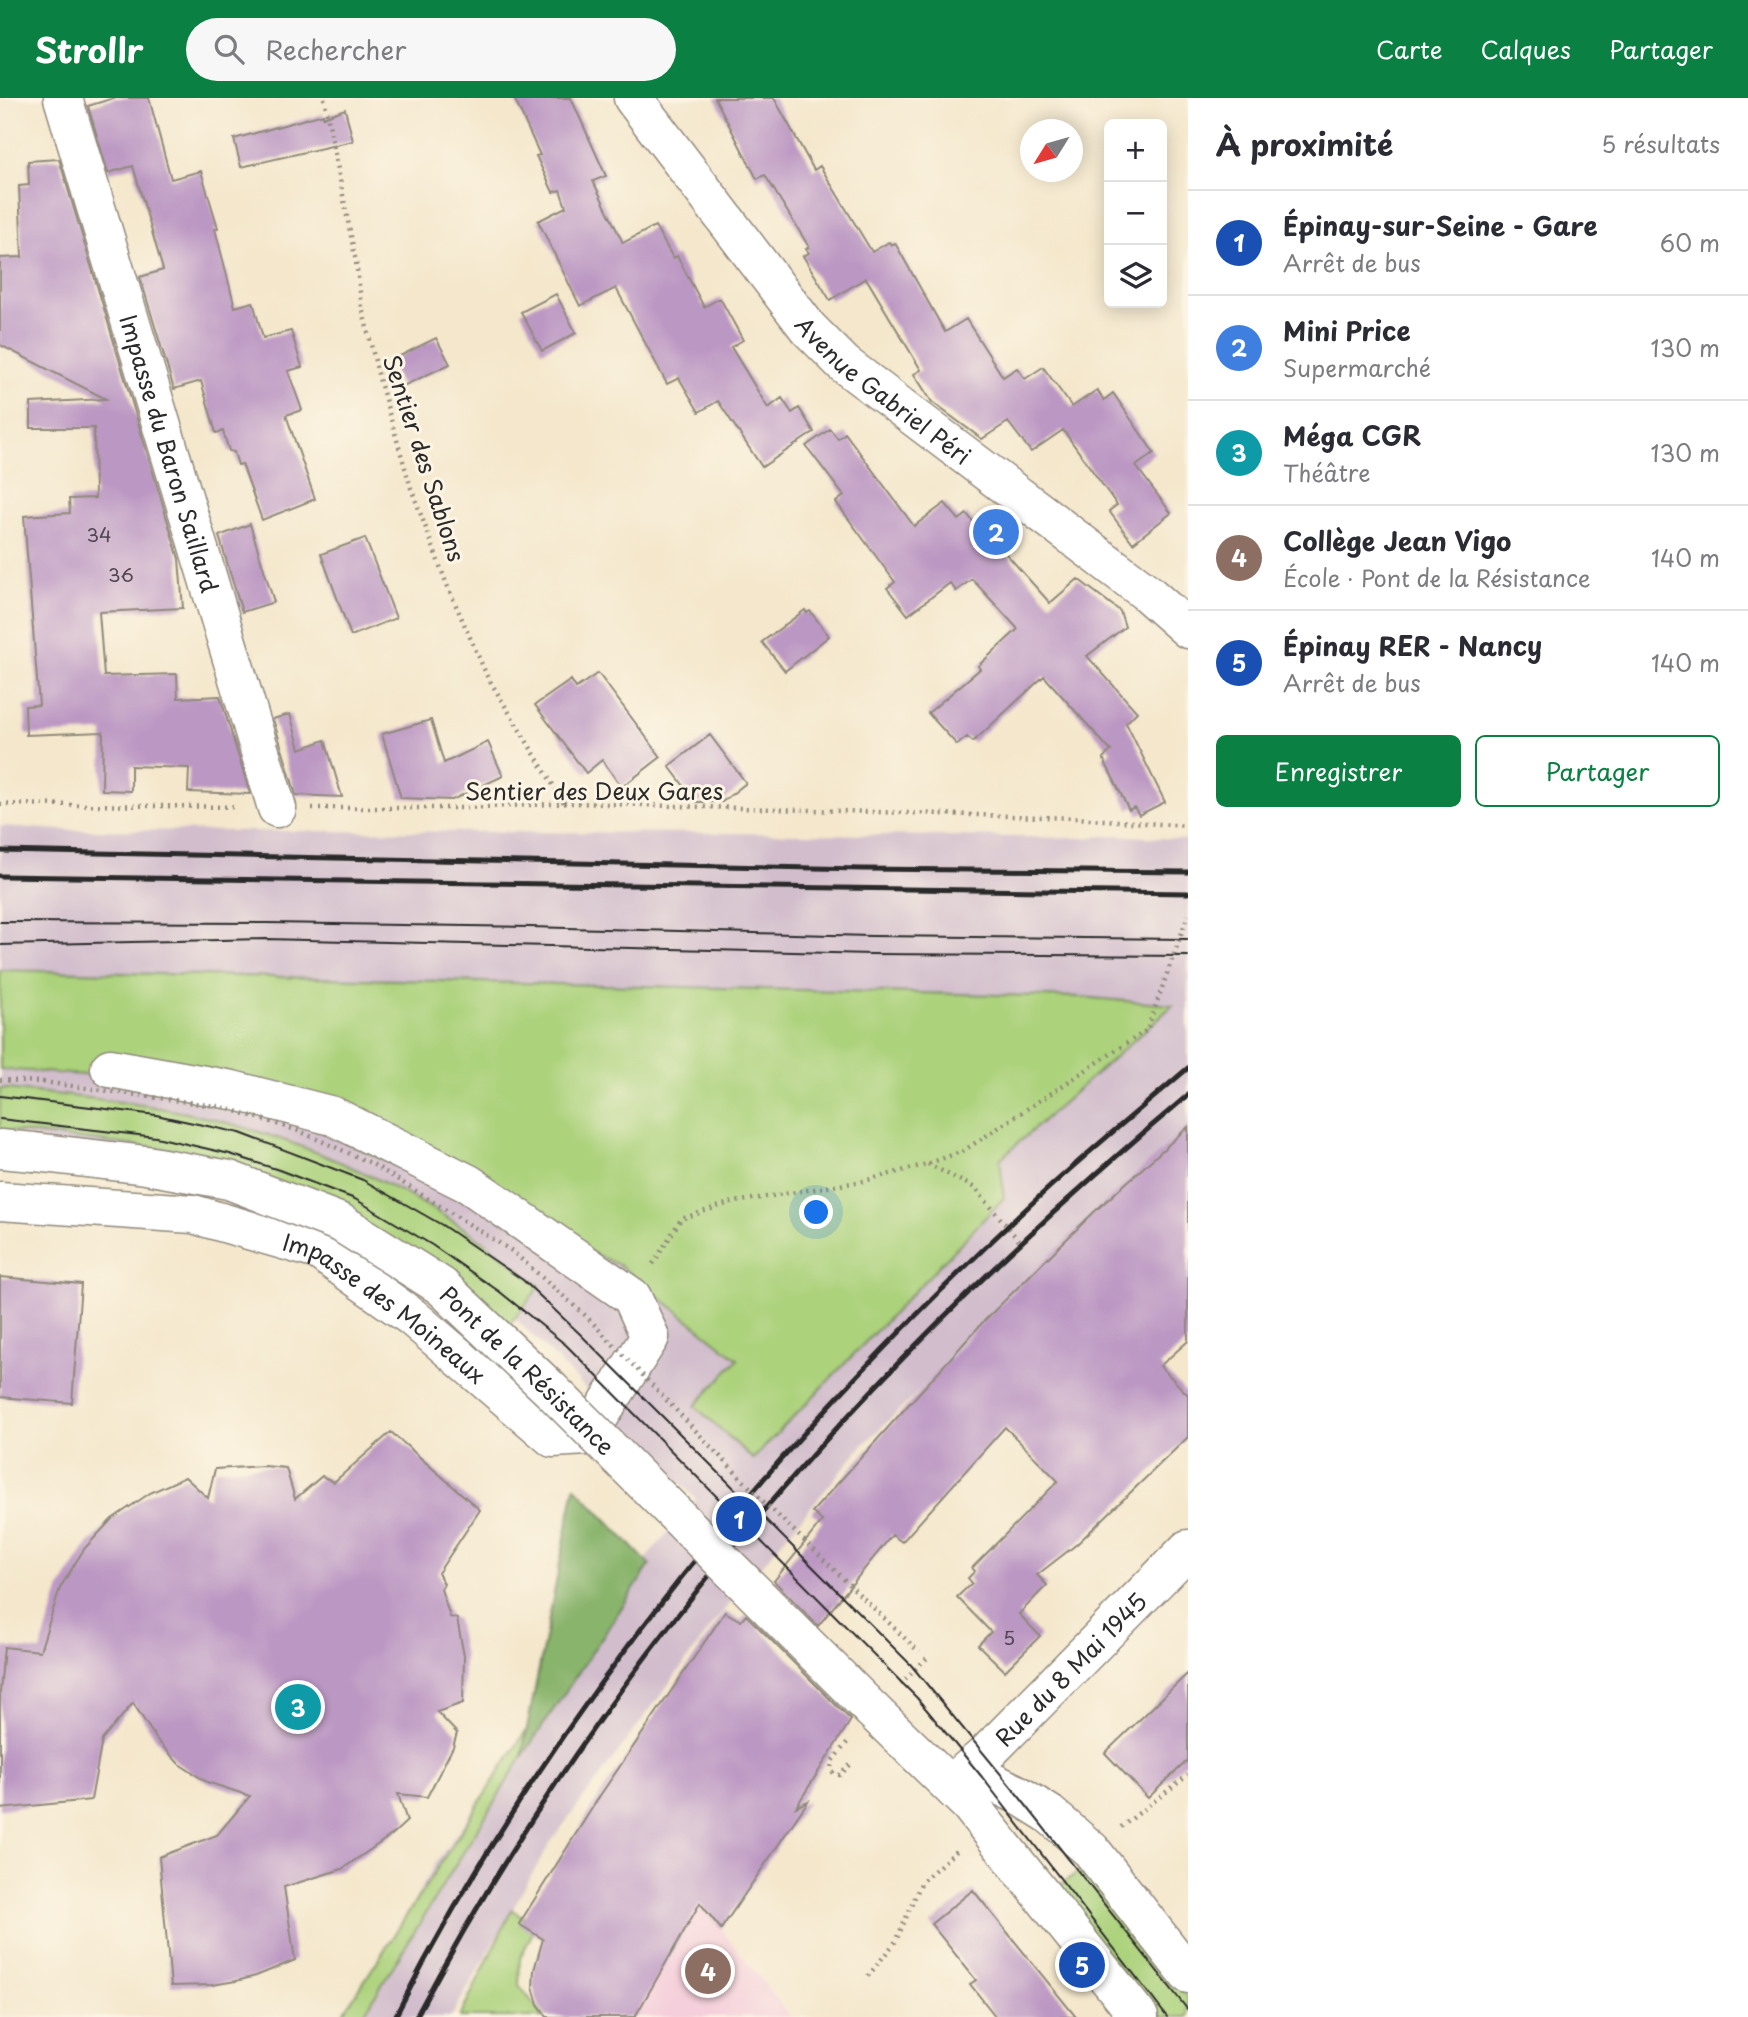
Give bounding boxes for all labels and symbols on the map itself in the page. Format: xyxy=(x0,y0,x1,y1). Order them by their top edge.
north arrow xyxy=(1020,119,1083,182)
street label: Avenue Gabriel Péri xyxy=(787,309,979,472)
street label: Impasse du Baron Saillard xyxy=(112,310,228,596)
street label: Sentier des Sablons xyxy=(375,350,475,566)
pin: 2 xyxy=(973,506,1019,558)
house number: 34 xyxy=(86,520,112,548)
house number: 36 xyxy=(108,560,134,588)
street label: Sentier des Deux Gares xyxy=(465,773,723,808)
your location xyxy=(799,1195,833,1229)
street label: Impasse des Moineaux xyxy=(279,1223,494,1391)
street label: Pont de la Résistance xyxy=(433,1277,623,1462)
pin: 1 xyxy=(716,1493,762,1545)
street label: Rue du 8 Mai 1945 xyxy=(986,1584,1154,1754)
house number: 5 xyxy=(1003,1623,1015,1651)
pin: 3 xyxy=(275,1681,321,1733)
pin: 5 xyxy=(1059,1939,1105,1991)
pin: 4 xyxy=(685,1945,731,1997)

